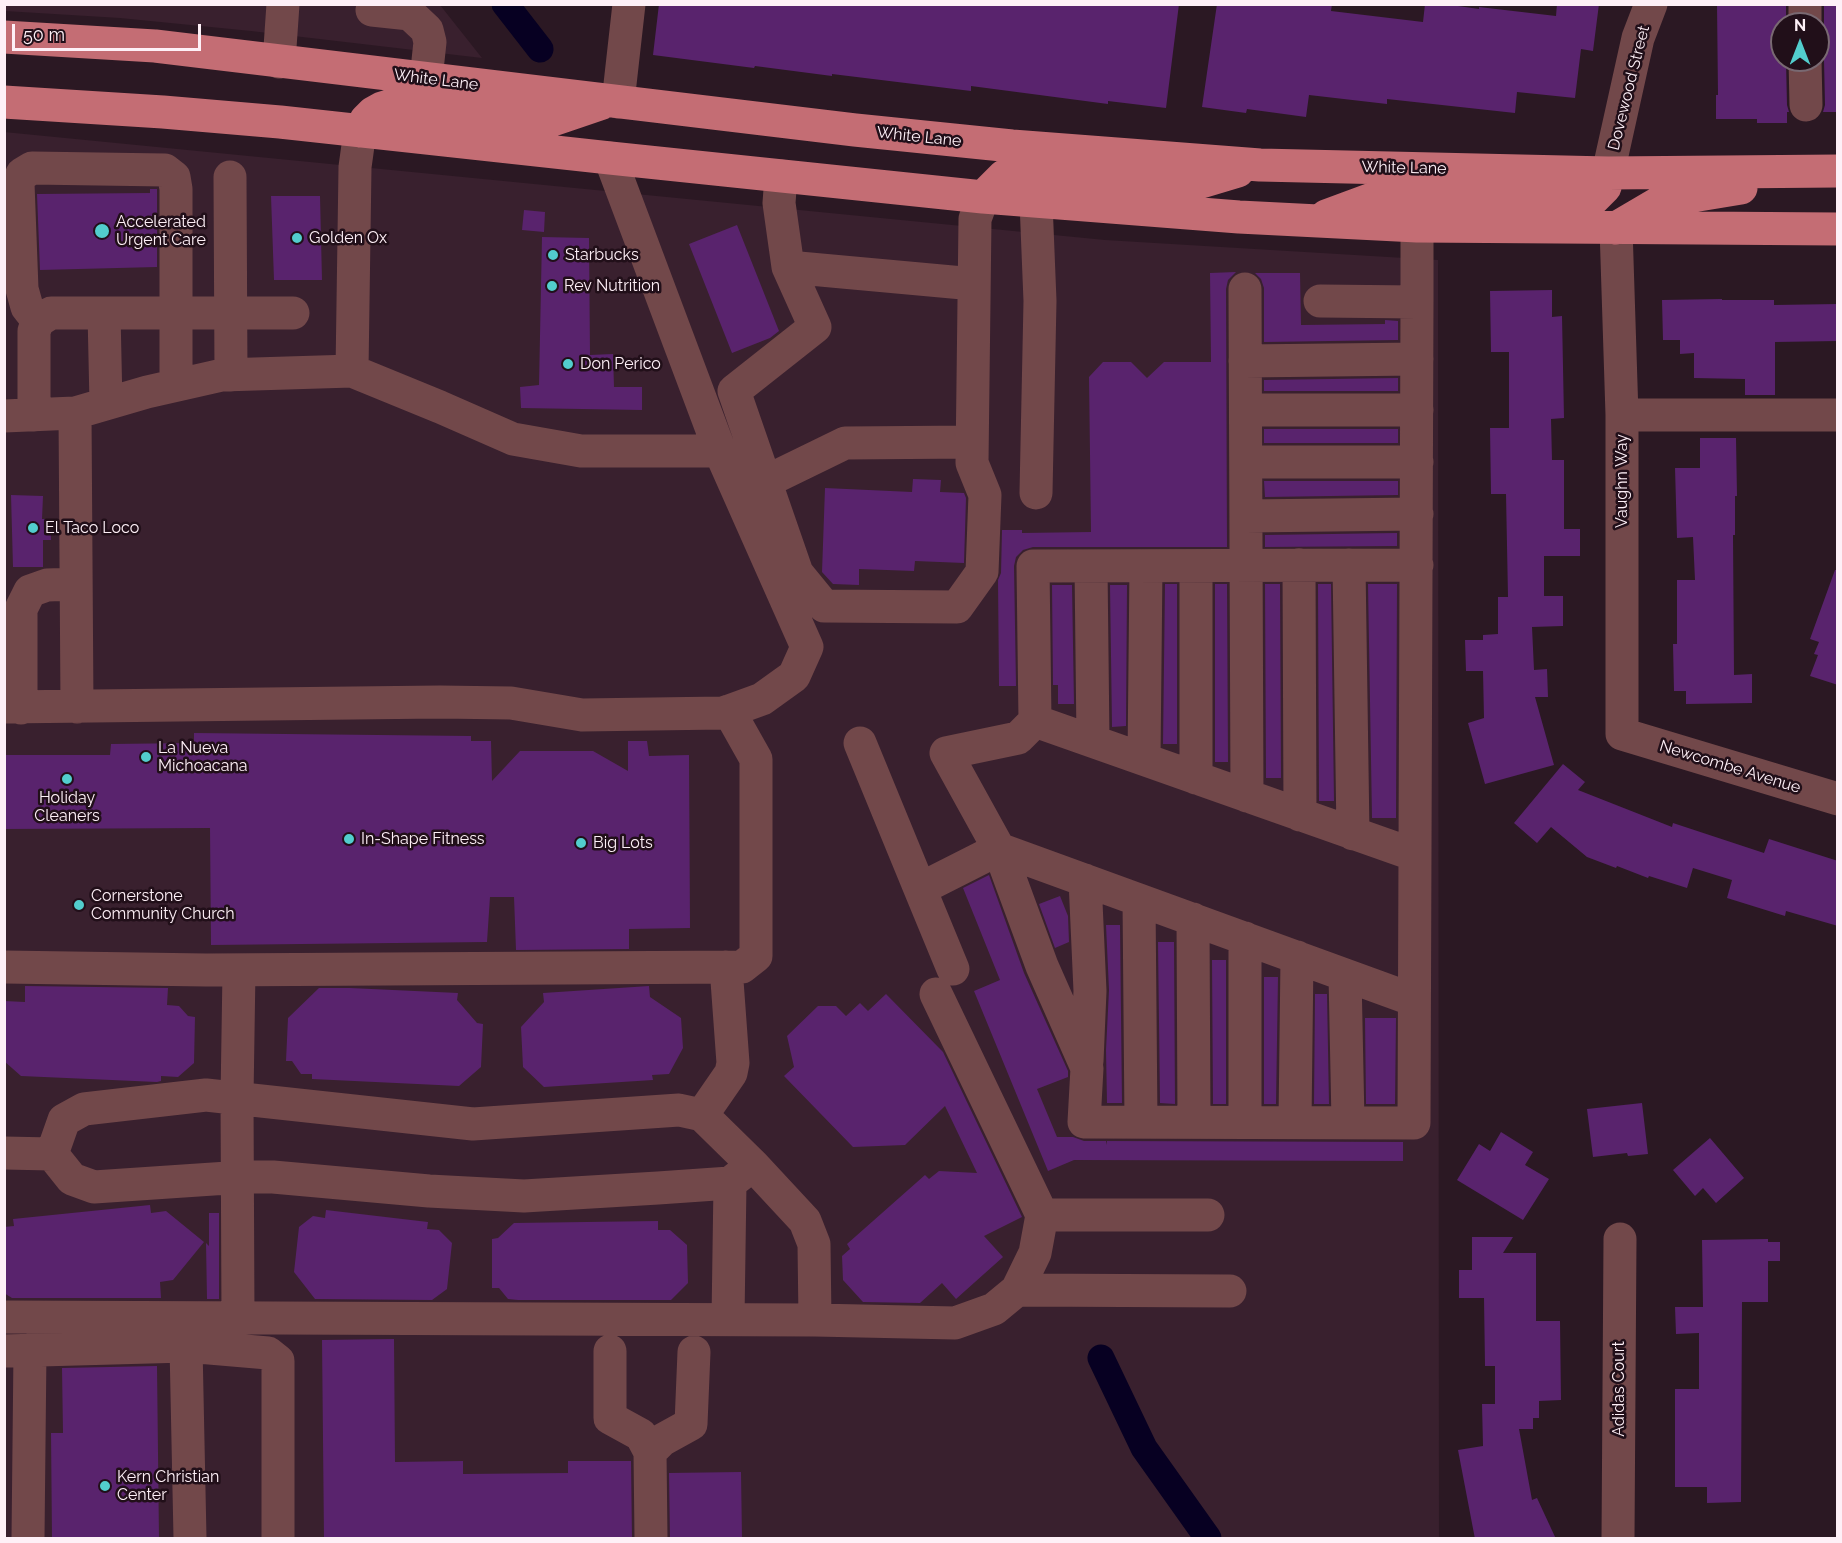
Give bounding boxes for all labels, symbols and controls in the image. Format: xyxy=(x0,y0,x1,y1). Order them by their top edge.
scale bar xyxy=(15,12,204,50)
north arrow xyxy=(1770,12,1830,72)
text: N xyxy=(1794,16,1806,35)
street label: Dovewood Street xyxy=(1604,23,1654,153)
text: 50 m xyxy=(23,24,65,45)
street label: White Lane xyxy=(393,65,479,95)
street label: White Lane xyxy=(876,123,962,151)
street label: White Lane xyxy=(1361,158,1447,178)
place label: Accelerated Urgent Care xyxy=(116,212,206,250)
marker: Accelerated Urgent Care xyxy=(93,222,111,240)
place label: Golden Ox xyxy=(309,228,387,248)
marker: Golden Ox xyxy=(290,231,304,245)
place label: Starbucks xyxy=(565,245,639,265)
marker: Starbucks xyxy=(546,248,560,262)
place label: Rev Nutrition xyxy=(564,276,660,296)
marker: Rev Nutrition xyxy=(545,279,559,293)
place label: Don Perico xyxy=(580,354,661,374)
marker: Don Perico xyxy=(561,357,575,371)
street label: Vaughn Way xyxy=(1612,434,1632,528)
place label: El Taco Loco xyxy=(45,518,139,538)
marker: El Taco Loco xyxy=(26,521,40,535)
street label: Newcombe Avenue xyxy=(1657,736,1803,798)
place label: La Nueva Michoacana xyxy=(158,738,247,776)
marker: La Nueva Michoacana xyxy=(139,750,153,764)
marker: Holiday Cleaners xyxy=(60,772,74,786)
place label: Holiday Cleaners xyxy=(34,788,100,826)
place label: In-Shape Fitness xyxy=(361,829,485,849)
marker: In-Shape Fitness xyxy=(342,832,356,846)
place label: Big Lots xyxy=(593,833,653,853)
marker: Big Lots xyxy=(574,836,588,850)
place label: Cornerstone Community Church xyxy=(91,886,235,924)
marker: Cornerstone Community Church xyxy=(72,898,86,912)
street label: Adidas Court xyxy=(1609,1341,1629,1437)
place label: Kern Christian Center xyxy=(117,1467,219,1505)
marker: Kern Christian Center xyxy=(98,1479,112,1493)

